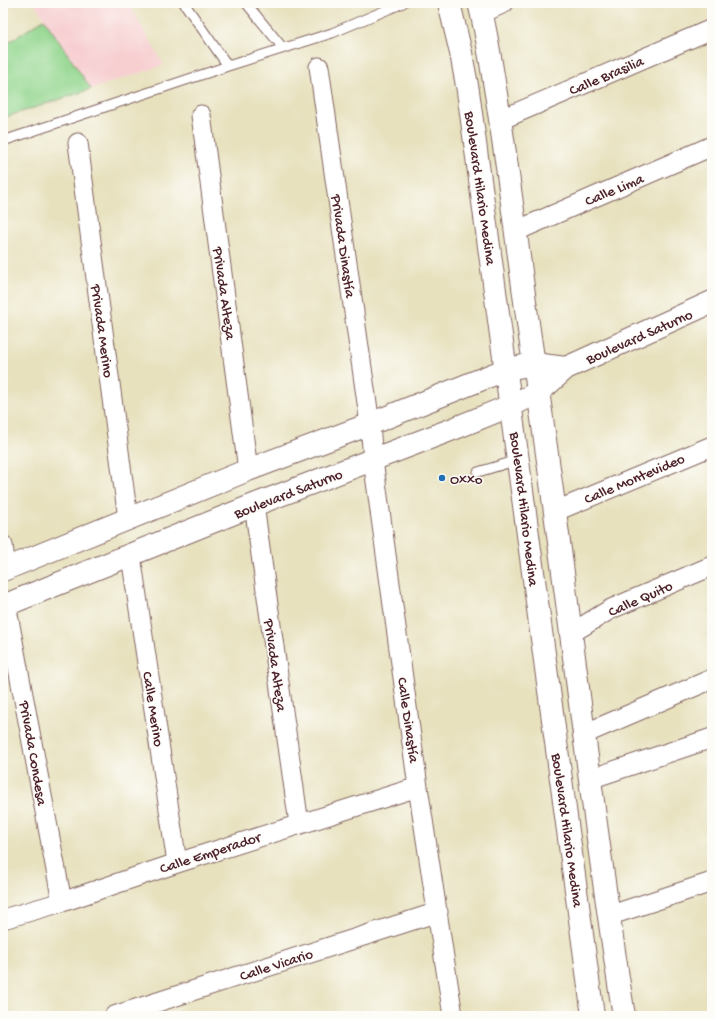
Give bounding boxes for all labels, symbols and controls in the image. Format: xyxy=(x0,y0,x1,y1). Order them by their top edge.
street label: Calle Brasilia xyxy=(567,53,647,101)
street label: Boulevard Hilario Medina xyxy=(459,109,499,267)
street label: Calle Lima xyxy=(583,170,647,211)
street label: Privada Dinastía xyxy=(326,192,358,300)
street label: Privada Alteza xyxy=(207,245,239,341)
street label: Privada Merino xyxy=(85,282,117,379)
street label: Boulevard Saturno xyxy=(583,306,696,370)
street label: Boulevard Hilario Medina xyxy=(505,430,541,588)
street label: Calle Montevideo xyxy=(582,450,688,509)
street label: Boulevard Saturno xyxy=(231,466,346,524)
place label: Oxxo xyxy=(450,471,483,489)
marker: Oxxo xyxy=(437,473,447,483)
street label: Calle Quito xyxy=(606,578,676,622)
street label: Privada Alteza xyxy=(258,617,290,713)
street label: Calle Merino xyxy=(137,670,167,748)
street label: Calle Dinastía xyxy=(392,676,422,765)
street label: Privada Condesa xyxy=(14,699,50,808)
street label: Boulevard Hilario Medina xyxy=(546,751,586,909)
street label: Calle Emperador xyxy=(158,829,265,879)
street label: Calle Vicario xyxy=(238,946,316,986)

